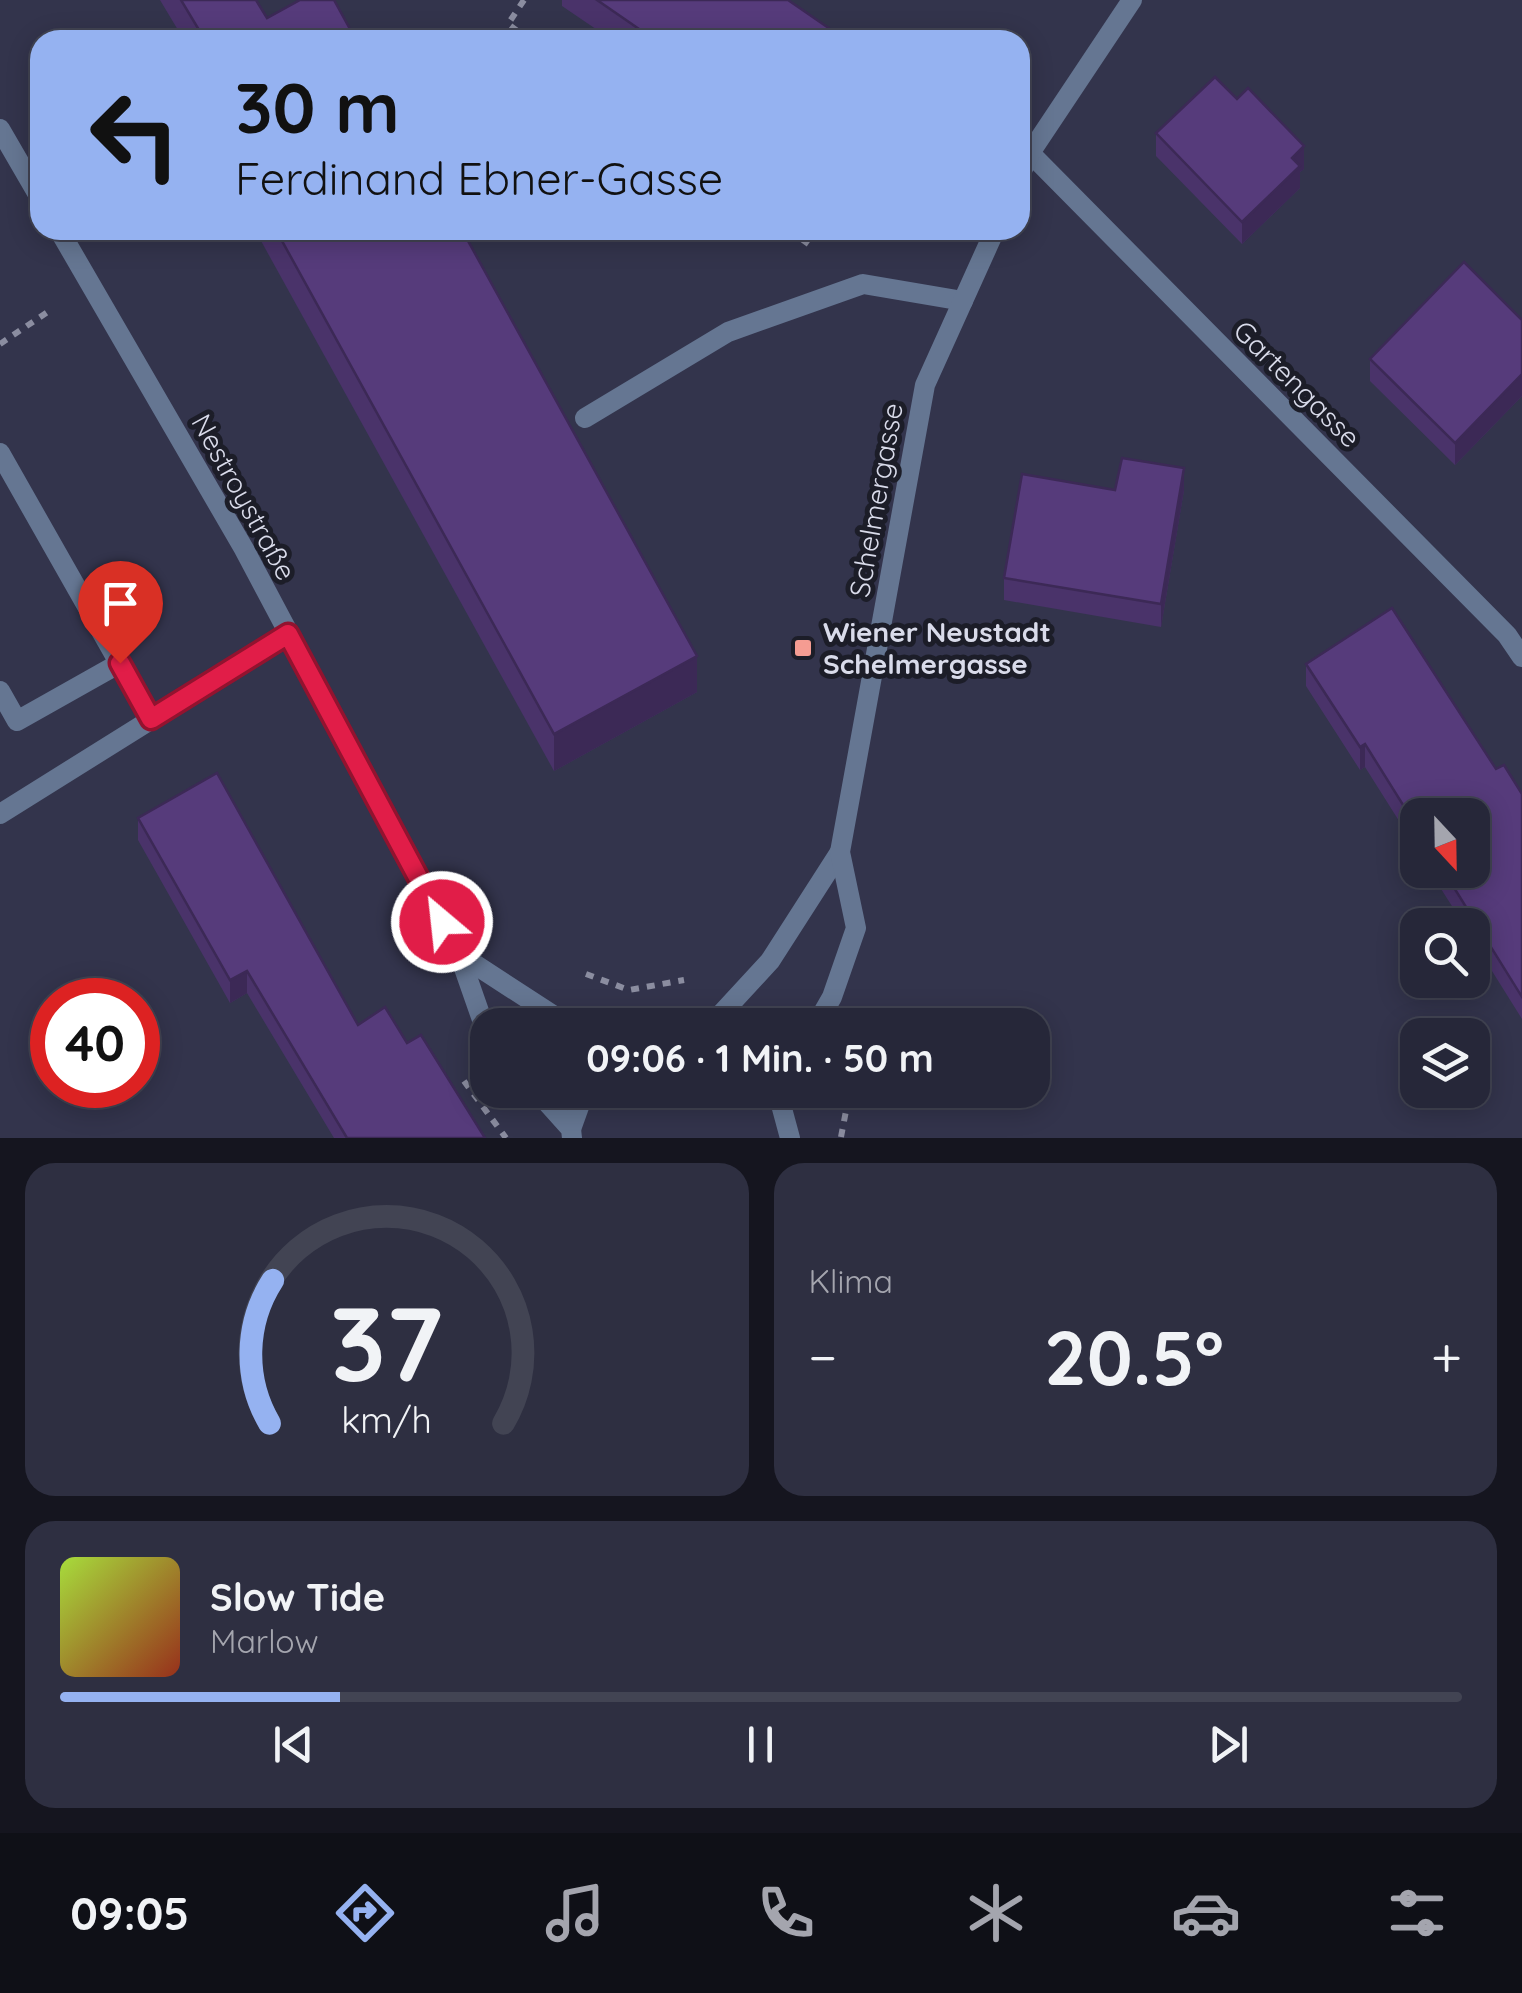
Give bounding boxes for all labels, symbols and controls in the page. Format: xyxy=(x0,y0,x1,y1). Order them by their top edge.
text: 30 m xyxy=(235,63,400,151)
icon: left xyxy=(70,70,200,200)
text: Ferdinand Ebner-Gasse xyxy=(235,150,723,206)
street label: Gartengasse xyxy=(1227,313,1368,454)
street label: Schelmergasse xyxy=(841,400,910,600)
street label: Nestroystraße xyxy=(184,408,304,586)
pin xyxy=(78,561,163,664)
icon: arrive xyxy=(93,576,148,631)
place label: Wiener Neustadt Schelmergasse xyxy=(823,614,1051,681)
marker: Wiener Neustadt Schelmergasse xyxy=(792,637,814,659)
north arrow xyxy=(1400,798,1490,888)
map controls xyxy=(1400,798,1490,1108)
position arrow xyxy=(390,870,494,974)
button: search xyxy=(1400,908,1490,998)
speed limit sign: 40 xyxy=(30,978,160,1108)
button: layers xyxy=(1400,1018,1490,1108)
text: 09:06 · 1 Min. · 50 m xyxy=(586,1034,934,1082)
text: Klima xyxy=(809,1261,893,1301)
text: 37 xyxy=(330,1277,443,1407)
text: 20.5° xyxy=(1044,1310,1224,1404)
text: − xyxy=(809,1322,837,1391)
text: + xyxy=(1431,1322,1462,1391)
text: km/h xyxy=(341,1397,432,1442)
text: Slow Tide xyxy=(210,1573,385,1621)
text: Marlow xyxy=(210,1621,319,1661)
icon: previous xyxy=(266,1717,321,1772)
icon: pause xyxy=(733,1717,788,1772)
icon: next xyxy=(1201,1717,1256,1772)
icon: directions xyxy=(330,1878,400,1948)
icon: music xyxy=(540,1878,610,1948)
icon: phone xyxy=(751,1878,821,1948)
icon: climate xyxy=(961,1878,1031,1948)
icon: car xyxy=(1171,1878,1241,1948)
icon: filters xyxy=(1382,1878,1452,1948)
text: 09:05 xyxy=(70,1885,189,1941)

